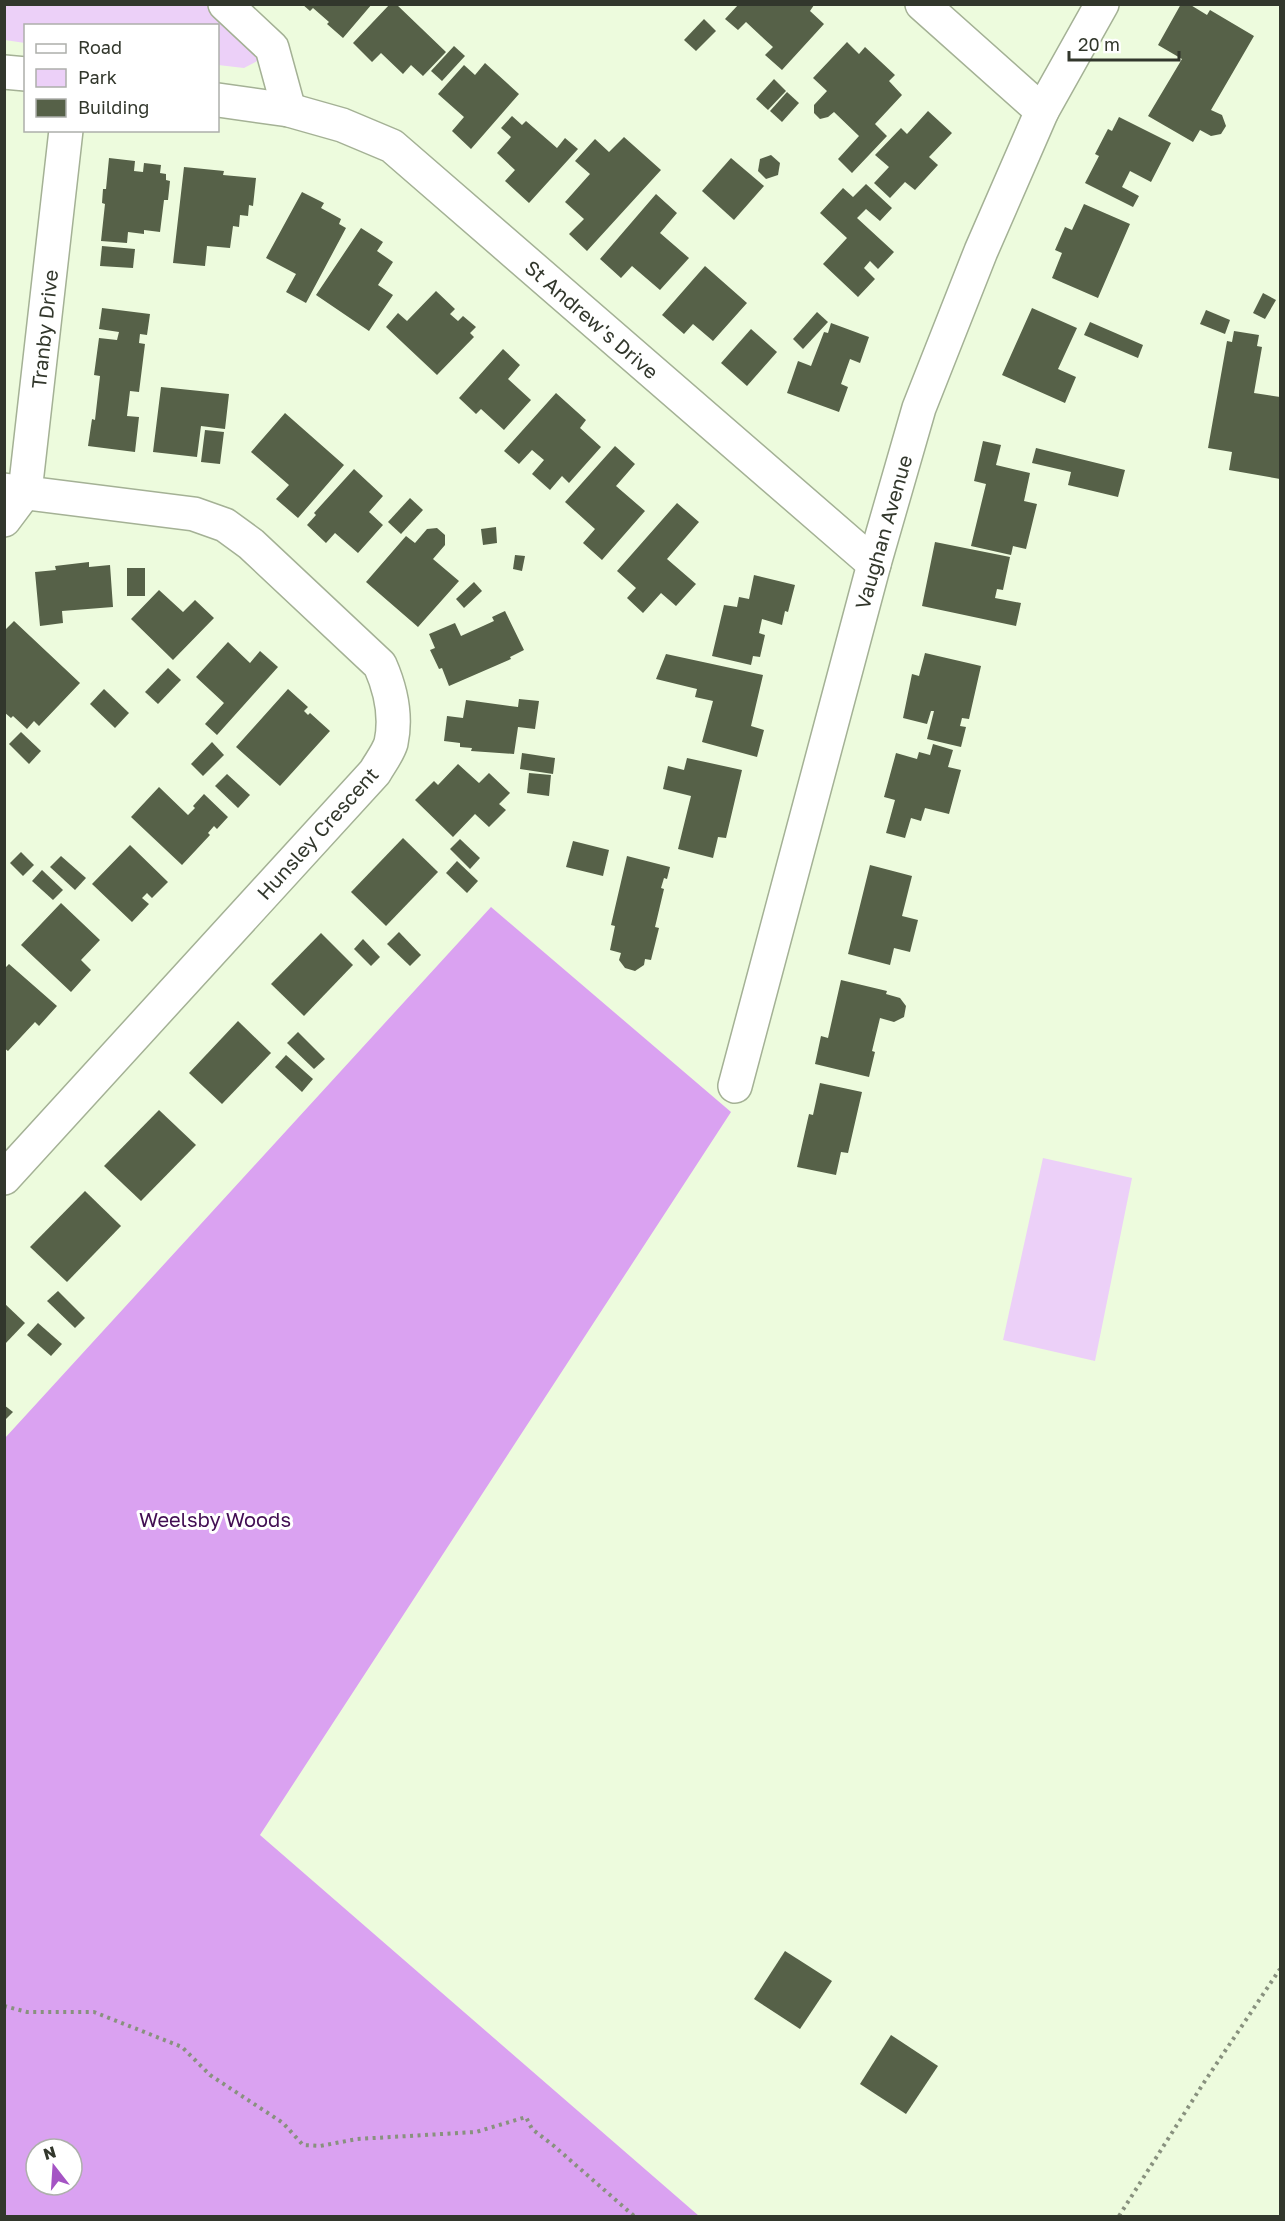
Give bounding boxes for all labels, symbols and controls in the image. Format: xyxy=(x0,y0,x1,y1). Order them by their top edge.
legend xyxy=(24,24,219,132)
scale bar xyxy=(1069,24,1178,62)
text: 20 m xyxy=(1078,33,1120,55)
text: Road xyxy=(78,36,122,58)
text: Park xyxy=(78,66,117,88)
text: Building xyxy=(78,96,149,118)
street label: St Andrew's Drive xyxy=(520,255,664,383)
street label: Tranby Drive xyxy=(26,268,62,390)
street label: Vaughan Avenue xyxy=(849,452,917,612)
street label: Hunsley Crescent xyxy=(251,762,383,904)
park label: Weelsby Woods xyxy=(139,1507,291,1531)
north arrow xyxy=(24,2137,84,2197)
text: N xyxy=(41,2141,58,2164)

